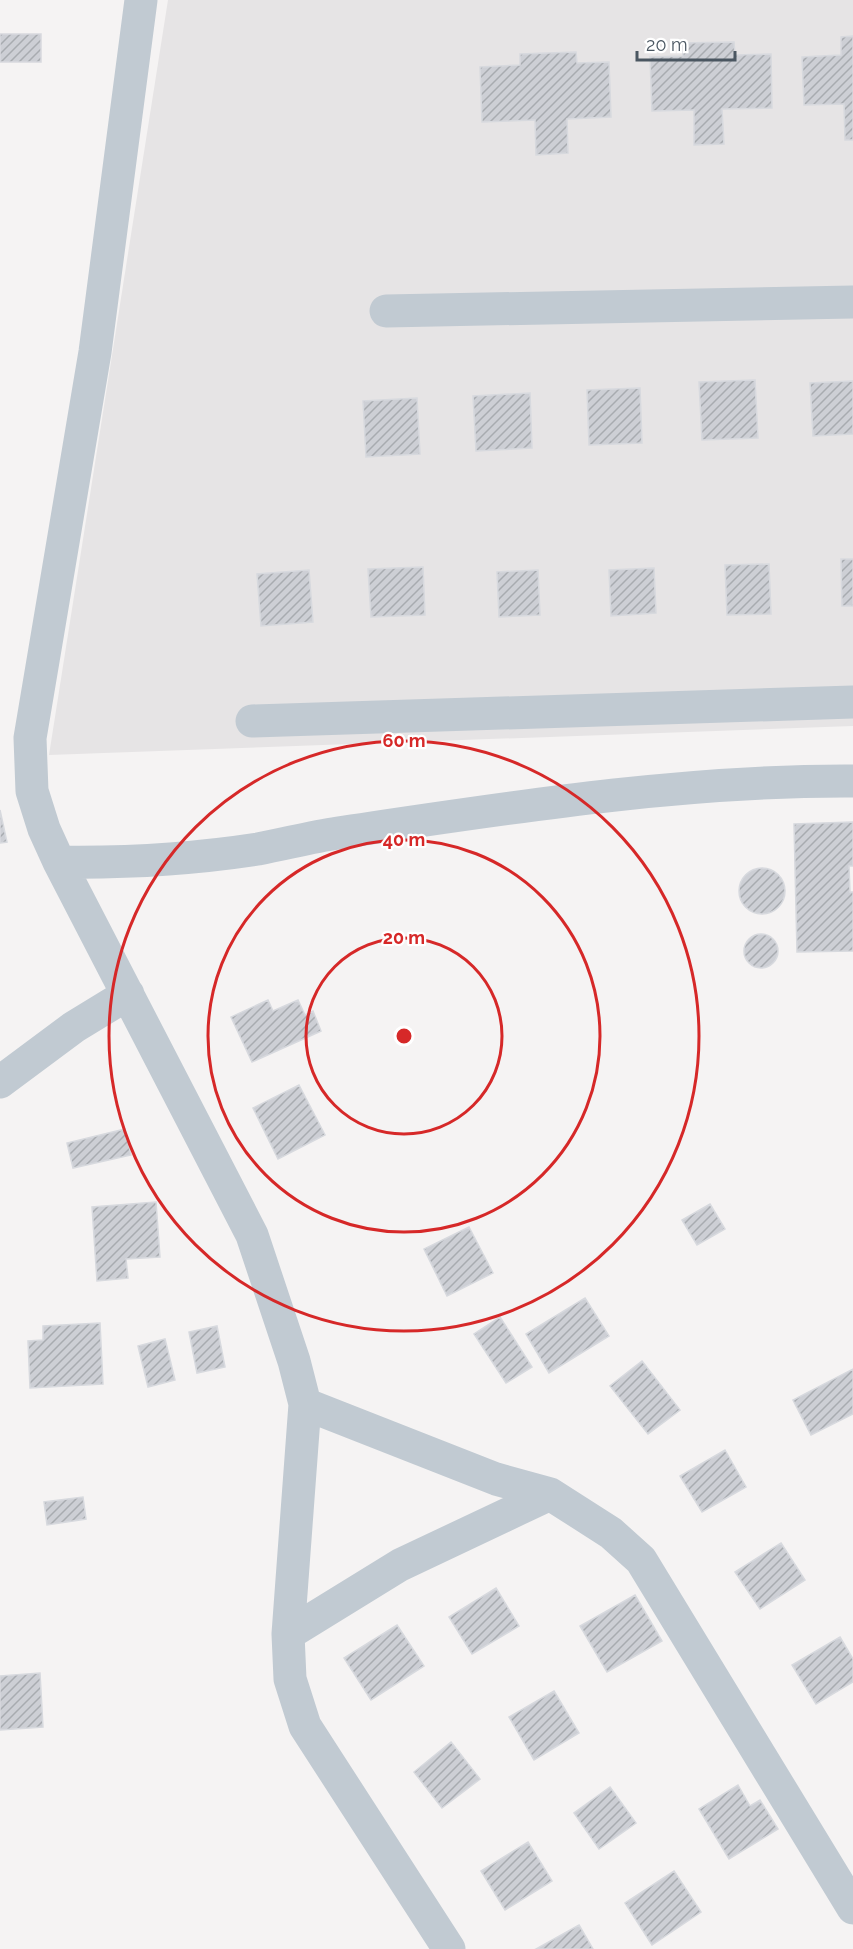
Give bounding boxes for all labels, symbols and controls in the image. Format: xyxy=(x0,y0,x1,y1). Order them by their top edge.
scale bar xyxy=(637,24,734,62)
text: 20 m xyxy=(646,34,688,55)
text: 60 m xyxy=(382,730,426,751)
text: 40 m xyxy=(383,829,425,850)
text: 20 m xyxy=(383,927,425,948)
centre of rings xyxy=(394,1026,414,1046)

